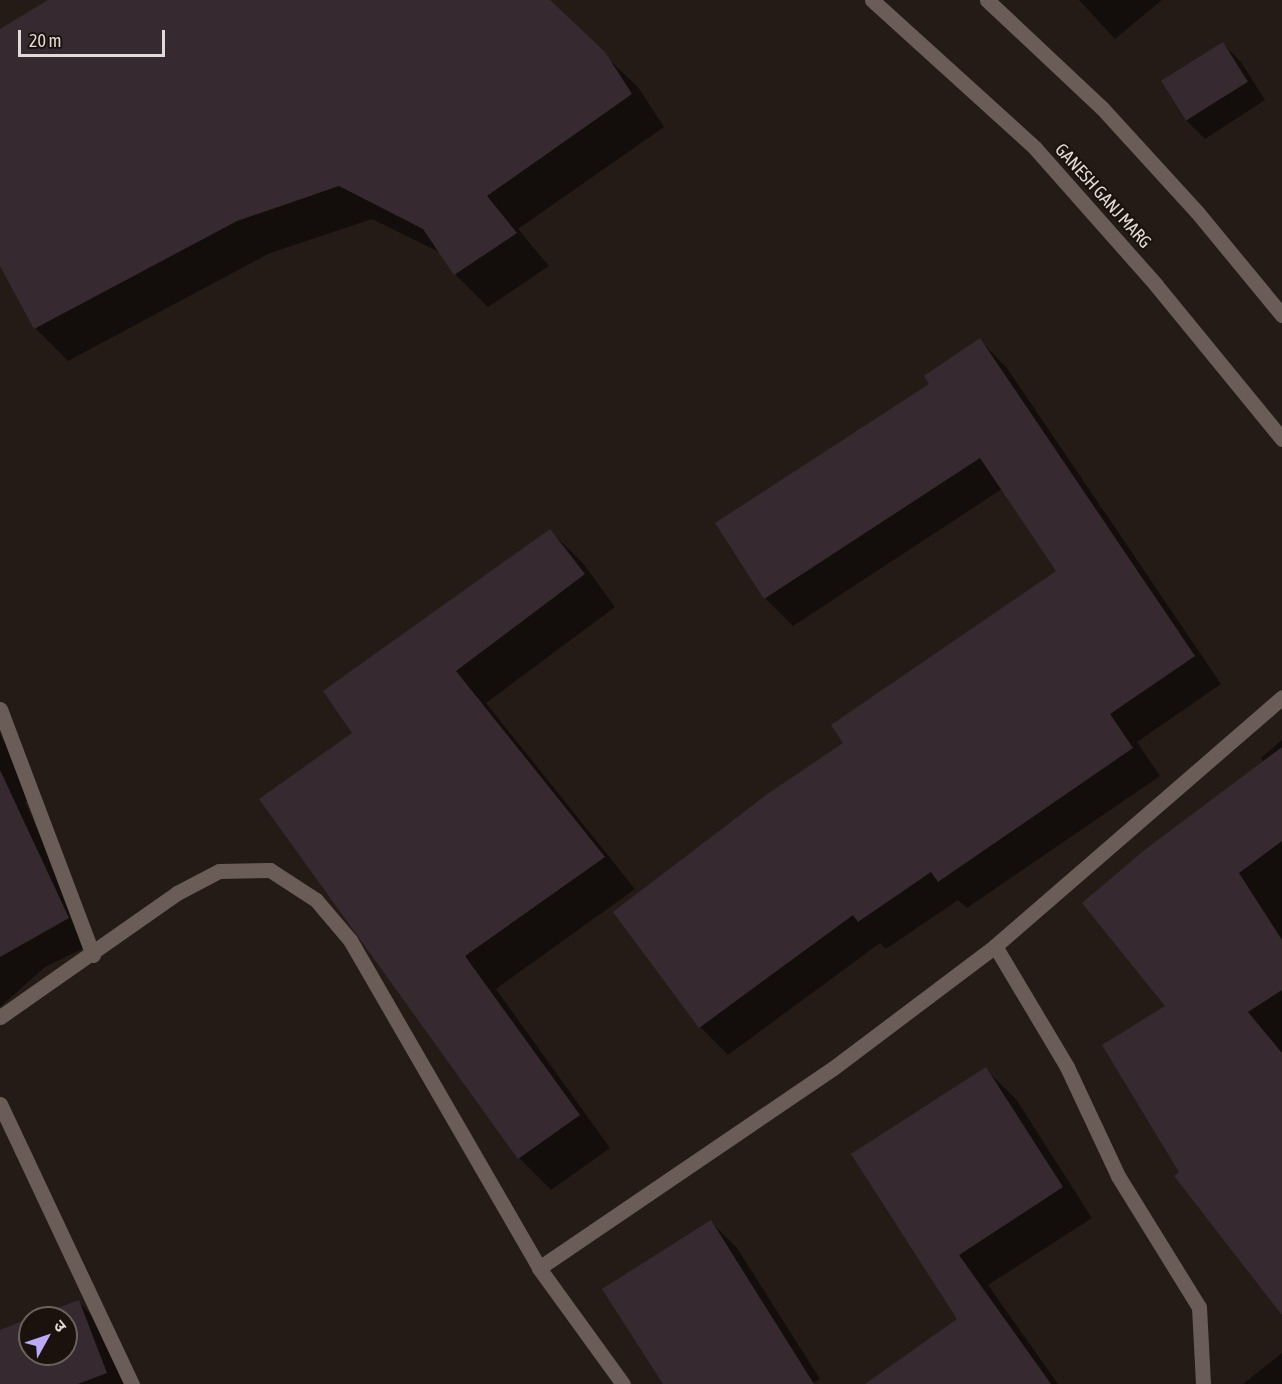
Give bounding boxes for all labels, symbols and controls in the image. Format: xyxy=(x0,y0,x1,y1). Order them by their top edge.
scale bar xyxy=(21,18,168,56)
text: 20 m xyxy=(29,30,61,51)
street label: GANESH GANJ MARG xyxy=(1050,139,1156,253)
north arrow xyxy=(18,1306,78,1366)
text: उ xyxy=(50,1316,70,1335)

